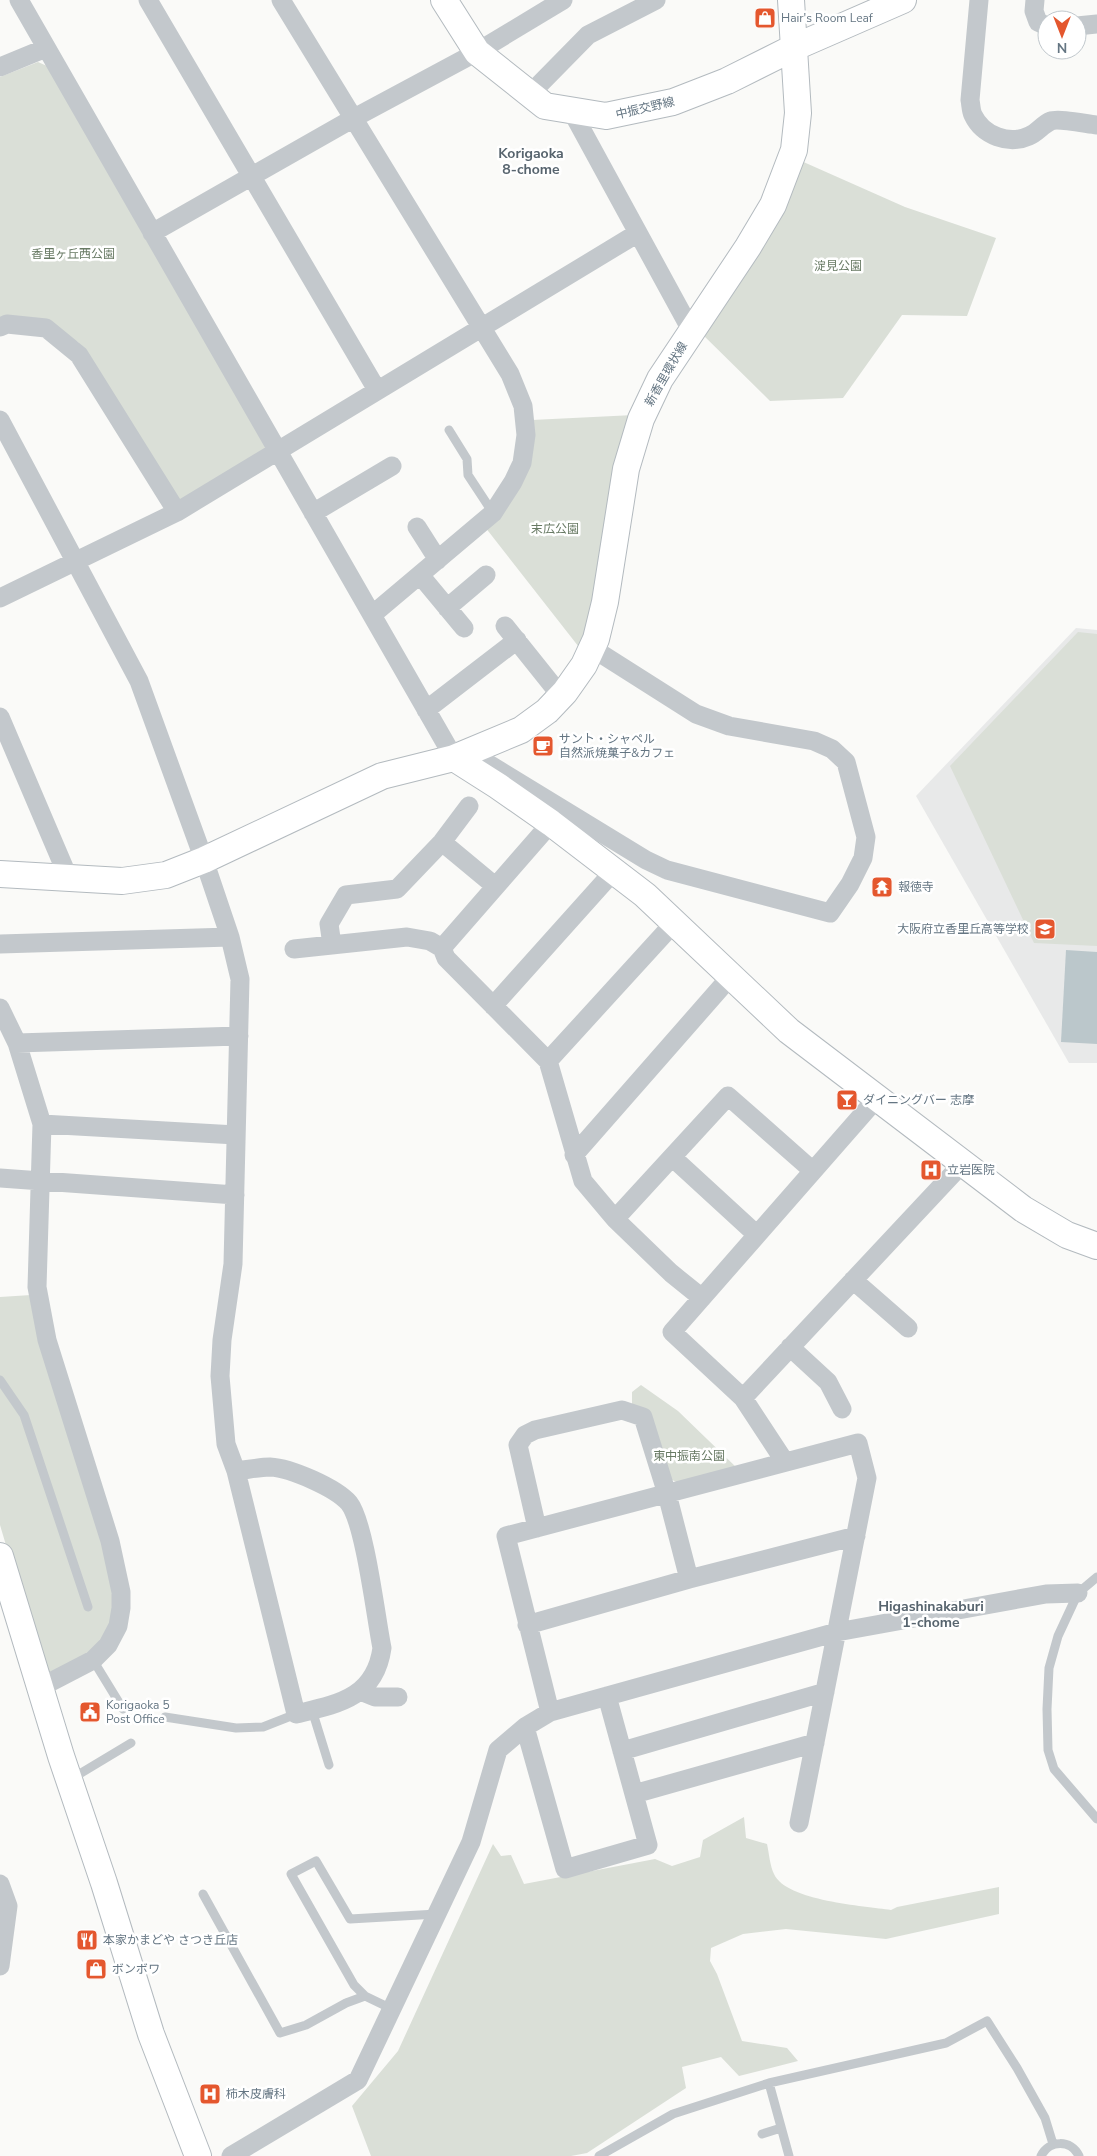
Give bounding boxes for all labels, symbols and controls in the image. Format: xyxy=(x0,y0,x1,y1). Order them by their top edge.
shop icon: Hair's Room Leaf xyxy=(753,6,777,30)
place label: Hair's Room Leaf xyxy=(781,10,874,26)
north arrow xyxy=(1037,10,1087,60)
text: N xyxy=(1057,38,1067,57)
street label: 中振交野線 xyxy=(614,93,676,123)
district label: Korigaoka 8-chome xyxy=(498,144,564,179)
park label: 香里ヶ丘西公園 xyxy=(31,246,115,262)
park label: 淀見公園 xyxy=(814,258,862,274)
street label: 新香里環状線 xyxy=(641,339,691,409)
park label: 末広公園 xyxy=(531,521,579,537)
place label: サント・シャペル 自然派焼菓子&カフェ xyxy=(559,731,675,761)
cafe icon: サント・シャペル 自然派焼菓子&カフェ xyxy=(531,734,555,758)
temple icon: 報徳寺 xyxy=(870,875,894,899)
place label: 報徳寺 xyxy=(898,879,934,895)
school or university icon: 大阪府立香里丘高等学校 xyxy=(1033,917,1057,941)
place label: 大阪府立香里丘高等学校 xyxy=(897,921,1029,937)
bar icon: ダイニングバー 志摩 xyxy=(835,1088,859,1112)
place label: ダイニングバー 志摩 xyxy=(863,1092,974,1108)
hospital icon: 立岩医院 xyxy=(919,1158,943,1182)
place label: 立岩医院 xyxy=(947,1162,995,1178)
park label: 東中振南公園 xyxy=(653,1448,725,1464)
district label: Higashinakaburi 1-chome xyxy=(878,1597,984,1632)
place label: Korigaoka 5 Post Office xyxy=(106,1697,170,1727)
public building icon: Korigaoka 5 Post Office xyxy=(78,1700,102,1724)
restaurant icon: 本家かまどや さつき丘店 xyxy=(75,1928,99,1952)
place label: 本家かまどや さつき丘店 xyxy=(103,1932,238,1948)
shop icon: ボンボワ xyxy=(84,1957,108,1981)
place label: ボンボワ xyxy=(112,1961,160,1977)
hospital icon: 柿木皮膚科 xyxy=(198,2082,222,2106)
place label: 柿木皮膚科 xyxy=(226,2086,286,2102)

